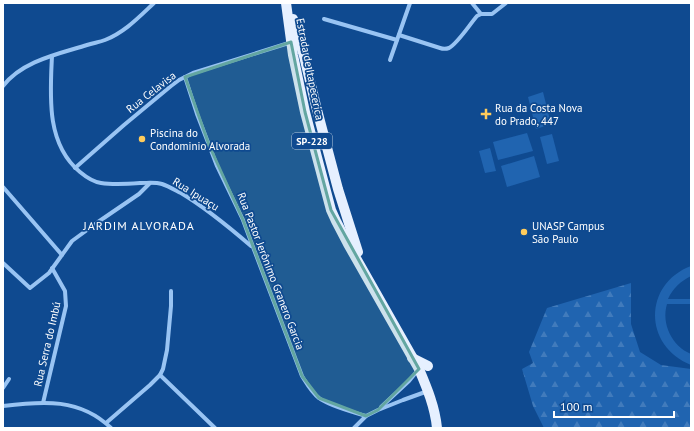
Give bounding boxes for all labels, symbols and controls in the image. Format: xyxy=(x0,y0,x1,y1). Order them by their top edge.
street label: Estrada de Itapecerica xyxy=(293,17,327,121)
street label: Rua Celavisa xyxy=(123,68,179,116)
place label: Rua da Costa Nova do Prado, 447 xyxy=(495,101,583,128)
marker: Rua da Costa Nova do Prado, 447 xyxy=(480,108,492,120)
place label: Piscina do Condominio Alvorada xyxy=(150,126,250,153)
road number: SP-228 xyxy=(292,133,332,149)
marker: Piscina do Condominio Alvorada xyxy=(137,134,147,144)
street label: Rua Ipuaçu xyxy=(170,174,222,214)
street label: Rua Pastor Jerônimo Granero Garcia xyxy=(234,190,308,352)
district label: JARDIM ALVORADA xyxy=(82,218,195,233)
place label: UNASP Campus São Paulo xyxy=(532,219,605,246)
marker: UNASP Campus São Paulo xyxy=(519,227,529,237)
street label: Rua Serra do Imbú xyxy=(30,300,64,388)
scale bar xyxy=(554,393,674,419)
text: 100 m xyxy=(560,399,593,414)

